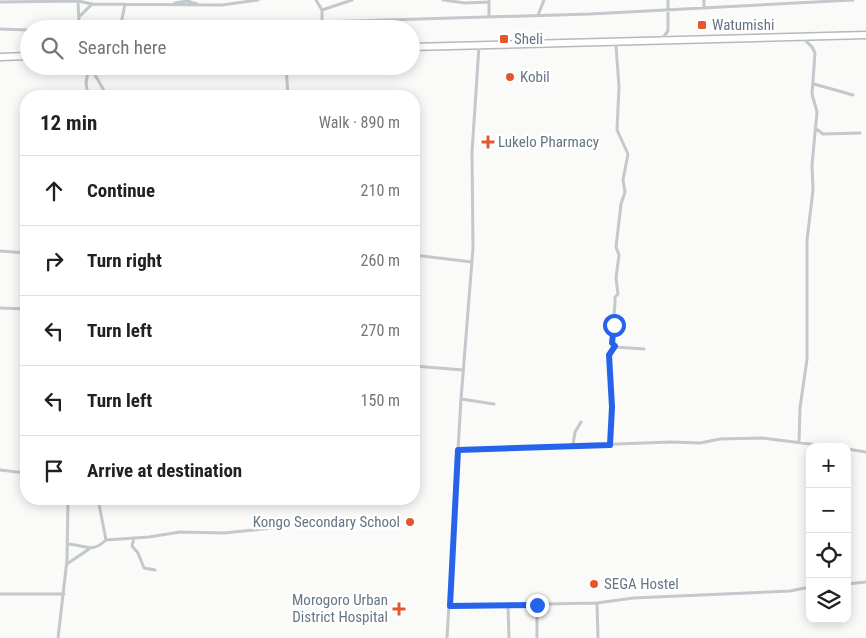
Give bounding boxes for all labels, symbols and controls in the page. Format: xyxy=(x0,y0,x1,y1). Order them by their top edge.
place label: Watumishi xyxy=(712,16,774,34)
marker: Watumishi xyxy=(696,19,708,31)
search box xyxy=(20,20,420,75)
place label: Sheli xyxy=(514,30,543,48)
marker: Sheli xyxy=(498,33,510,45)
icon: search xyxy=(38,34,66,62)
text: Search here xyxy=(78,36,166,59)
place label: Kobil xyxy=(520,68,550,86)
marker: Kobil xyxy=(504,71,516,83)
text: 12 min xyxy=(40,111,97,135)
text: Walk · 890 m xyxy=(319,113,400,132)
place label: Lukelo Pharmacy xyxy=(498,133,599,151)
marker: Lukelo Pharmacy xyxy=(482,136,494,148)
icon: ahead xyxy=(40,177,68,205)
text: Continue xyxy=(87,179,155,202)
text: 210 m xyxy=(361,181,400,200)
icon: right xyxy=(40,247,68,275)
text: Turn right xyxy=(87,249,162,272)
text: 260 m xyxy=(361,251,400,270)
route start xyxy=(603,314,626,337)
icon: left xyxy=(40,317,68,345)
text: Turn left xyxy=(87,319,152,342)
text: 270 m xyxy=(361,321,400,340)
icon: left xyxy=(40,387,68,415)
text: Turn left xyxy=(87,389,152,412)
text: 150 m xyxy=(361,391,400,410)
map controls xyxy=(806,443,851,623)
button: + xyxy=(806,443,851,488)
icon: arrive xyxy=(40,457,68,485)
text: Arrive at destination xyxy=(87,459,242,482)
button: − xyxy=(806,488,851,533)
place label: Kongo Secondary School xyxy=(253,513,400,531)
marker: Kongo Secondary School xyxy=(404,516,416,528)
button: locate xyxy=(806,533,851,578)
place label: SEGA Hostel xyxy=(604,575,679,593)
marker: SEGA Hostel xyxy=(588,578,600,590)
button: layers xyxy=(806,578,851,623)
place label: Morogoro Urban District Hospital xyxy=(292,591,388,626)
route end xyxy=(526,594,549,617)
marker: Morogoro Urban District Hospital xyxy=(392,602,406,616)

